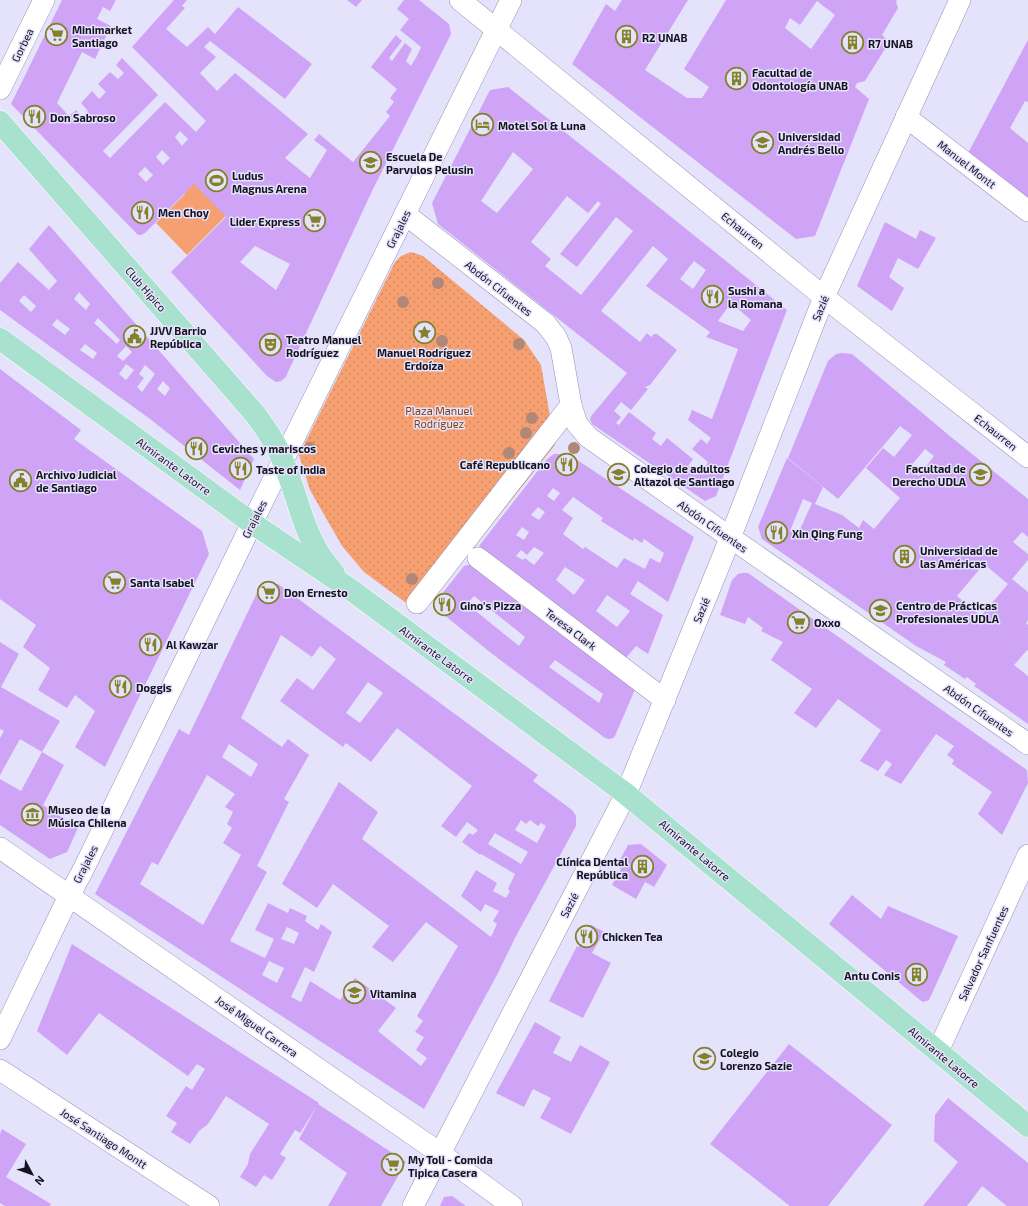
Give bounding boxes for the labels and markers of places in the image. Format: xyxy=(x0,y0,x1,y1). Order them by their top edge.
supermarket icon: Minimarket Santiago xyxy=(44,22,70,48)
place label: Minimarket Santiago xyxy=(72,23,133,49)
building icon: R2 UNAB xyxy=(613,24,639,50)
building icon: R7 UNAB xyxy=(839,30,865,56)
place label: R2 UNAB xyxy=(642,31,688,44)
place label: R7 UNAB xyxy=(868,37,913,50)
building icon: Facultad de Odontología UNAB xyxy=(724,65,750,91)
place label: Facultad de Odontología UNAB xyxy=(752,66,848,92)
restaurant icon: Don Sabroso xyxy=(22,104,48,130)
place label: Don Sabroso xyxy=(50,111,116,124)
hotel icon: Motel Sol & Luna xyxy=(469,112,495,138)
place label: Motel Sol & Luna xyxy=(498,119,586,132)
school or university icon: Universidad Andrés Bello xyxy=(750,129,776,155)
place label: Universidad Andrés Bello xyxy=(778,130,845,156)
school or university icon: Escuela De Parvulos Pelusin xyxy=(357,149,383,175)
place label: Escuela De Parvulos Pelusin xyxy=(386,150,473,176)
sports icon: Ludus Magnus Arena xyxy=(204,168,230,194)
place label: Ludus Magnus Arena xyxy=(232,169,307,195)
restaurant icon: Men Choy xyxy=(129,199,155,225)
place label: Men Choy xyxy=(158,206,210,220)
supermarket icon: Lider Express xyxy=(302,208,328,234)
place label: Lider Express xyxy=(230,215,300,228)
restaurant icon: Sushi a la Romana xyxy=(699,283,725,309)
place label: Sushi a la Romana xyxy=(728,284,783,310)
place icon: Manuel Rodríguez Erdoíza xyxy=(411,319,437,345)
public building icon: JJVV Barrio República xyxy=(121,323,147,349)
place label: JJVV Barrio República xyxy=(150,324,207,350)
theatre icon: Teatro Manuel Rodríguez xyxy=(257,332,283,358)
place label: Teatro Manuel Rodríguez xyxy=(286,333,362,359)
place label: Manuel Rodríguez Erdoíza xyxy=(377,346,471,372)
restaurant icon: Ceviches y mariscos xyxy=(183,435,209,461)
place label: Ceviches y mariscos xyxy=(212,442,316,456)
restaurant icon: Café Republicano xyxy=(553,451,579,477)
restaurant icon: Taste of India xyxy=(228,456,254,482)
place label: Café Republicano xyxy=(460,458,551,471)
school or university icon: Colegio de adultos Altazol de Santiago xyxy=(606,461,632,487)
school or university icon: Facultad de Derecho UDLA xyxy=(968,461,994,487)
place label: Colegio de adultos Altazol de Santiago xyxy=(634,462,735,488)
place label: Facultad de Derecho UDLA xyxy=(892,462,967,488)
place label: Taste of India xyxy=(256,463,326,476)
public building icon: Archivo Judicial de Santiago xyxy=(8,467,34,493)
place label: Archivo Judicial de Santiago xyxy=(36,468,117,494)
restaurant icon: Xin Qing Fung xyxy=(764,520,790,546)
place label: Xin Qing Fung xyxy=(792,527,863,541)
building icon: Universidad de las Américas xyxy=(891,543,917,569)
place label: Universidad de las Américas xyxy=(920,544,998,570)
supermarket icon: Santa Isabel xyxy=(102,569,128,595)
place label: Santa Isabel xyxy=(130,576,195,589)
supermarket icon: Don Ernesto xyxy=(256,579,282,605)
place label: Don Ernesto xyxy=(284,586,348,599)
restaurant icon: Gino's Pizza xyxy=(432,592,458,618)
school or university icon: Centro de Prácticas Profesionales UDLA xyxy=(868,598,894,624)
place label: Gino's Pizza xyxy=(460,599,521,612)
place label: Centro de Prácticas Profesionales UDLA xyxy=(896,599,1000,625)
supermarket icon: Oxxo xyxy=(785,609,811,635)
place label: Oxxo xyxy=(814,616,841,629)
restaurant icon: Al Kawzar xyxy=(137,631,163,657)
place label: Al Kawzar xyxy=(166,638,219,651)
restaurant icon: Doggis xyxy=(107,674,133,700)
place label: Doggis xyxy=(136,681,172,694)
museum icon: Museo de la Música Chilena xyxy=(20,802,46,828)
place label: Museo de la Música Chilena xyxy=(48,803,127,829)
building icon: Clínica Dental República xyxy=(630,854,656,880)
place label: Clínica Dental República xyxy=(556,855,628,881)
restaurant icon: Chicken Tea xyxy=(573,923,599,949)
place label: Chicken Tea xyxy=(602,930,663,943)
building icon: Antu Conis xyxy=(903,962,929,988)
place label: Antu Conis xyxy=(844,969,900,982)
school or university icon: Vitamina xyxy=(341,980,367,1006)
place label: Vitamina xyxy=(370,987,416,1000)
school or university icon: Colegio Lorenzo Sazie xyxy=(691,1045,717,1071)
place label: Colegio Lorenzo Sazie xyxy=(720,1046,792,1072)
supermarket icon: My Toli - Comida Tipica Casera xyxy=(380,1152,406,1178)
place label: My Toli - Comida Tipica Casera xyxy=(408,1153,493,1179)

